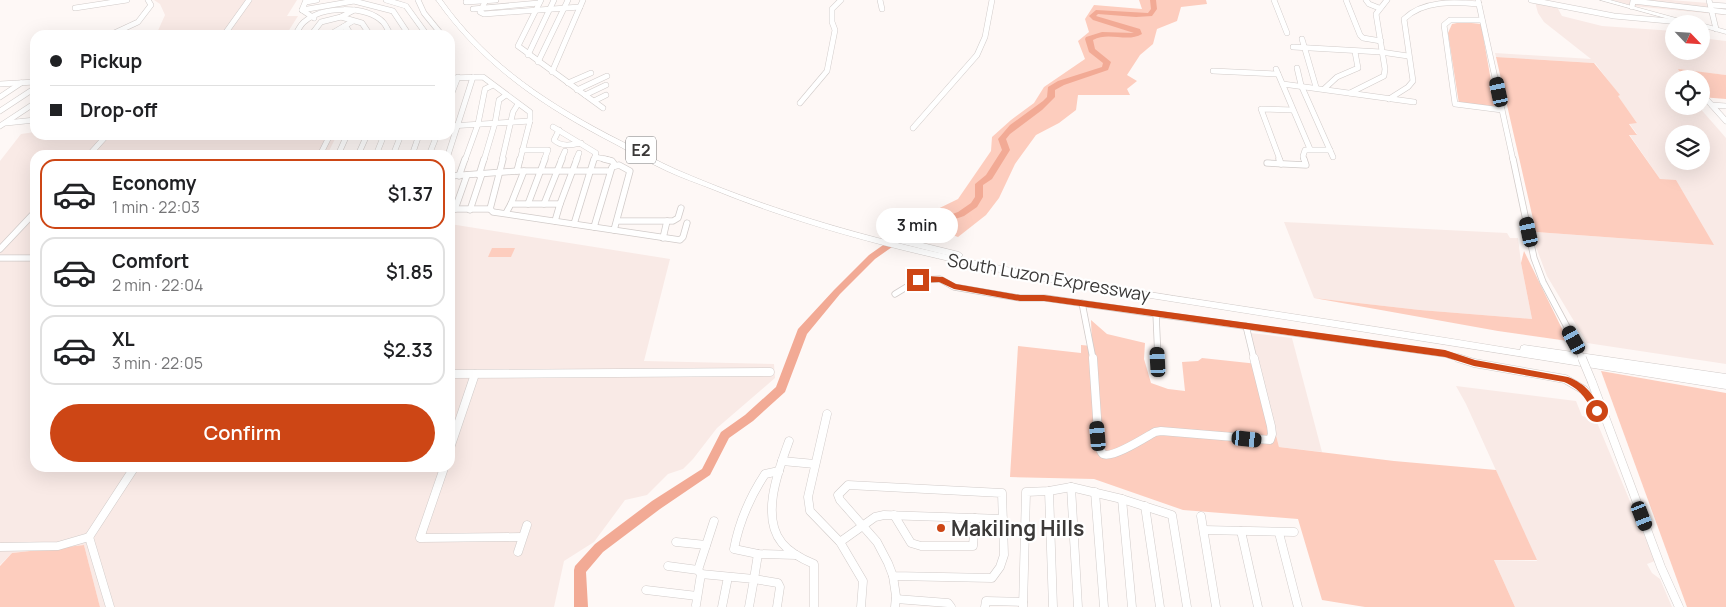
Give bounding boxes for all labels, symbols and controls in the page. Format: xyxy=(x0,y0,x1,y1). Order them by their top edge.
north arrow xyxy=(1665,15,1710,60)
map controls xyxy=(1665,15,1710,170)
text: Pickup xyxy=(80,48,142,74)
button: locate xyxy=(1665,70,1710,115)
car xyxy=(1488,76,1509,108)
text: Drop-off xyxy=(80,97,157,123)
button: layers xyxy=(1665,125,1710,170)
road number: E2 xyxy=(626,136,656,164)
text: Economy xyxy=(112,170,196,196)
icon: car xyxy=(52,172,97,217)
text: $1.37 xyxy=(388,181,433,207)
text: 1 min · 22:03 xyxy=(112,196,200,218)
callout: 3 min xyxy=(877,208,959,242)
text: 3 min xyxy=(897,214,937,236)
car xyxy=(1518,216,1539,248)
street label: South Luzon Expressway xyxy=(946,247,1153,307)
text: Comfort xyxy=(112,248,189,274)
icon: car xyxy=(52,250,97,295)
text: $1.85 xyxy=(386,259,433,285)
route end xyxy=(907,269,929,291)
text: 2 min · 22:04 xyxy=(112,274,203,296)
car xyxy=(1560,323,1587,357)
text: XL xyxy=(112,326,135,352)
icon: car xyxy=(52,328,97,373)
text: $2.33 xyxy=(383,337,433,363)
car xyxy=(1149,347,1166,377)
text: 3 min · 22:05 xyxy=(112,352,203,374)
route start xyxy=(1586,400,1608,422)
button: Confirm xyxy=(50,404,435,462)
car xyxy=(1089,420,1106,452)
car xyxy=(1231,430,1262,448)
car xyxy=(1629,499,1654,533)
place label: Makiling Hills xyxy=(951,514,1085,542)
marker: Makiling Hills xyxy=(935,522,947,534)

